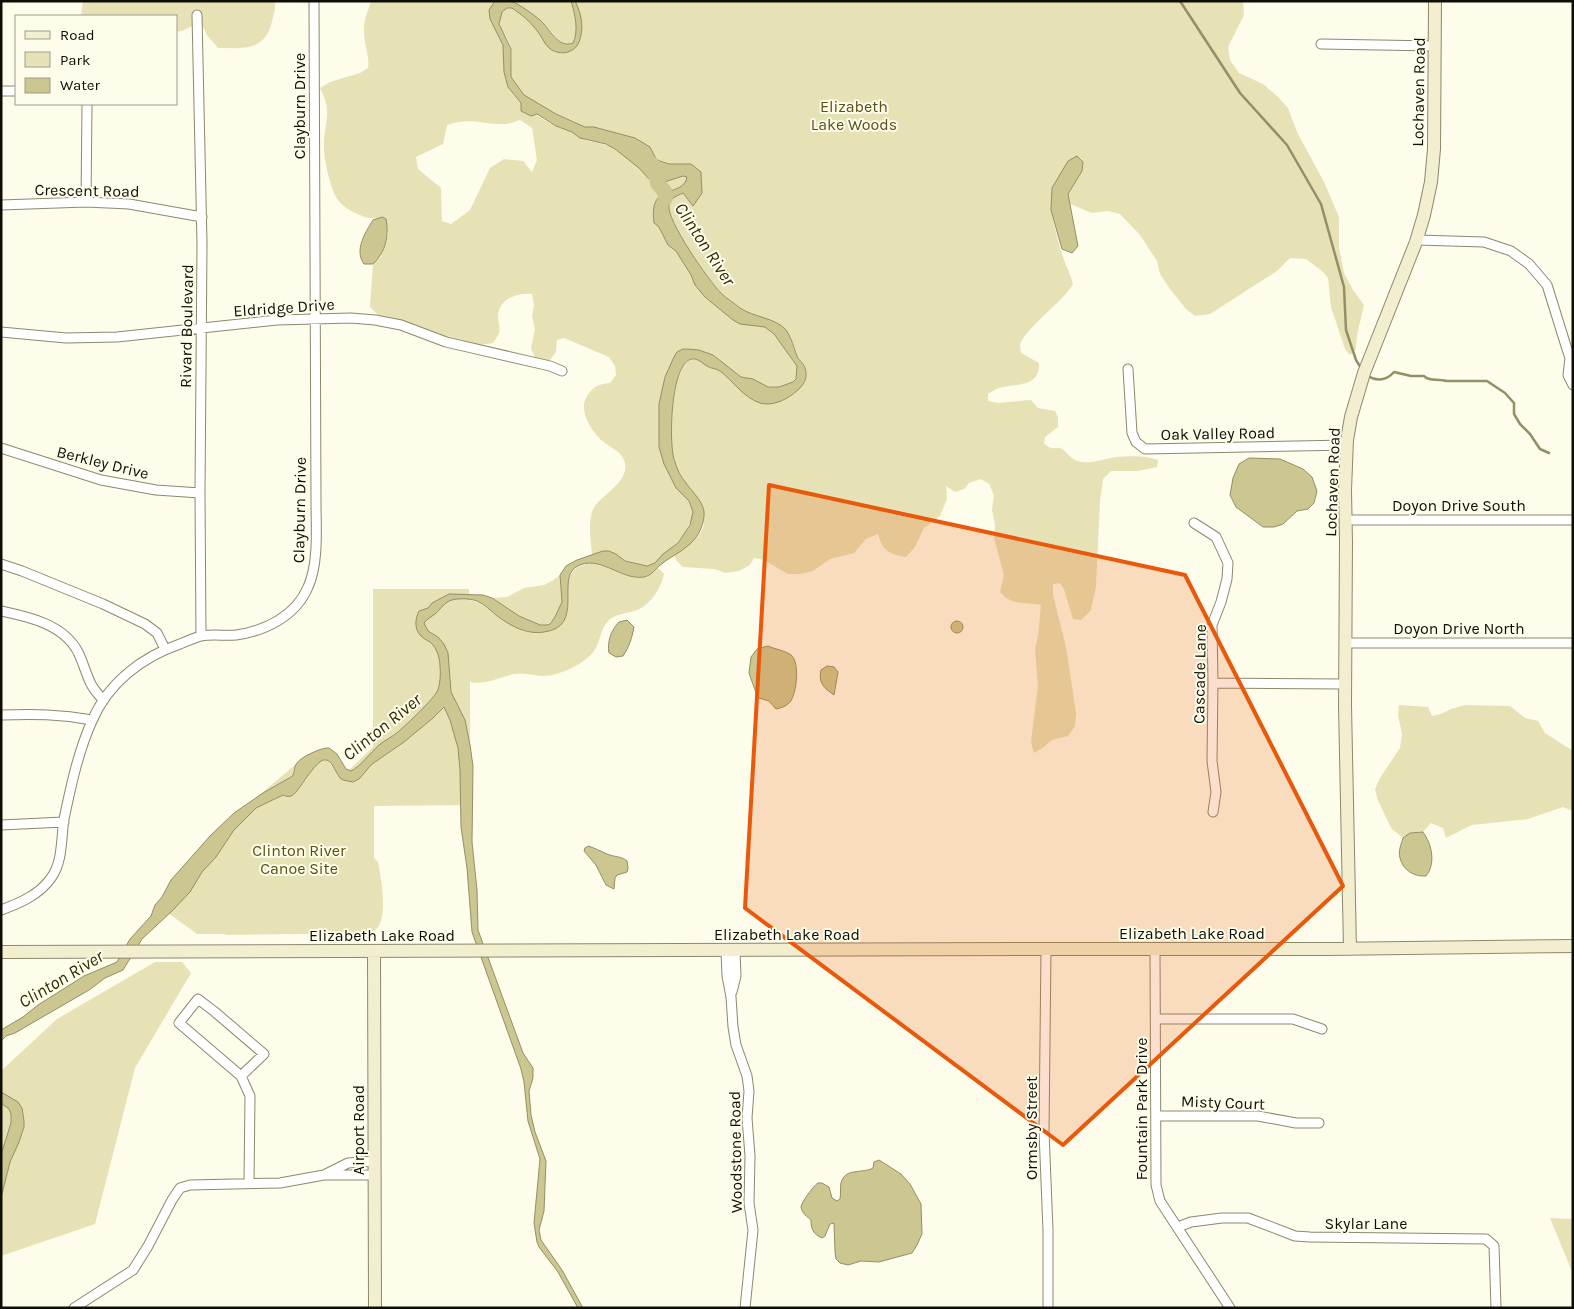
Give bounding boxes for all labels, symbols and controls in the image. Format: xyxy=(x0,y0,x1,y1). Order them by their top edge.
legend xyxy=(15,15,178,105)
text: Road xyxy=(60,26,95,44)
street label: Lochaven Road xyxy=(1408,37,1429,147)
text: Park xyxy=(60,51,90,69)
street label: Clayburn Drive xyxy=(290,53,309,159)
text: Water xyxy=(60,76,101,94)
park label: Elizabeth Lake Woods xyxy=(811,97,897,134)
street label: Crescent Road xyxy=(34,180,140,201)
water label: Clinton River xyxy=(670,198,741,291)
street label: Rivard Boulevard xyxy=(176,264,197,388)
street label: Eldridge Drive xyxy=(233,294,335,321)
street label: Oak Valley Road xyxy=(1161,423,1275,444)
street label: Lochaven Road xyxy=(1321,427,1344,537)
street label: Berkley Drive xyxy=(55,442,151,483)
street label: Clayburn Drive xyxy=(289,457,310,563)
street label: Doyon Drive South xyxy=(1392,496,1526,515)
street label: Doyon Drive North xyxy=(1393,619,1525,638)
street label: Cascade Lane xyxy=(1189,624,1210,724)
water label: Clinton River xyxy=(338,688,427,765)
park label: Clinton River Canoe Site xyxy=(252,841,346,878)
street label: Elizabeth Lake Road xyxy=(1119,924,1265,943)
street label: Elizabeth Lake Road xyxy=(714,925,860,944)
street label: Elizabeth Lake Road xyxy=(309,926,455,945)
water label: Clinton River xyxy=(15,945,108,1013)
street label: Fountain Park Drive xyxy=(1132,1038,1151,1180)
street label: Ormsby Street xyxy=(1022,1076,1041,1180)
street label: Airport Road xyxy=(349,1085,368,1175)
street label: Woodstone Road xyxy=(725,1091,746,1213)
street label: Misty Court xyxy=(1181,1092,1265,1113)
street label: Skylar Lane xyxy=(1325,1214,1407,1233)

